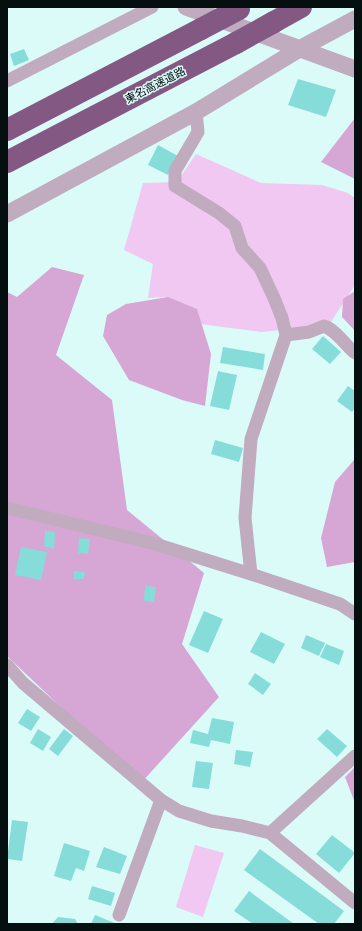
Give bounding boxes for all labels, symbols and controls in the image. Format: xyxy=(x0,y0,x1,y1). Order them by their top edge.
street label: 東名高速道路 xyxy=(123,65,187,105)

